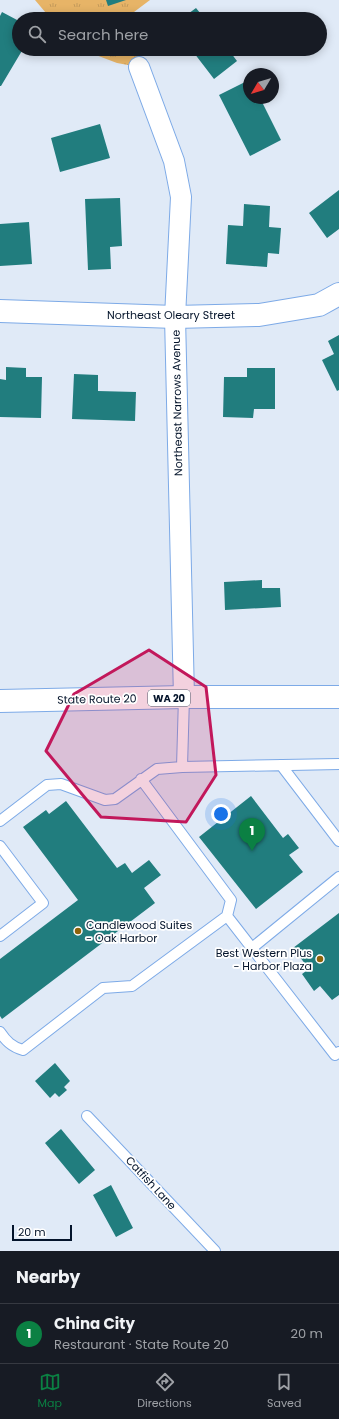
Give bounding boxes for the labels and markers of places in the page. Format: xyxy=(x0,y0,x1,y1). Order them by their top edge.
pin: 1 xyxy=(239,818,265,851)
place label: Candlewood Suites - Oak Harbor xyxy=(86,917,192,946)
marker: Candlewood Suites - Oak Harbor xyxy=(73,926,83,936)
place label: Best Western Plus - Harbor Plaza xyxy=(216,945,312,974)
marker: Best Western Plus - Harbor Plaza xyxy=(315,954,325,964)

